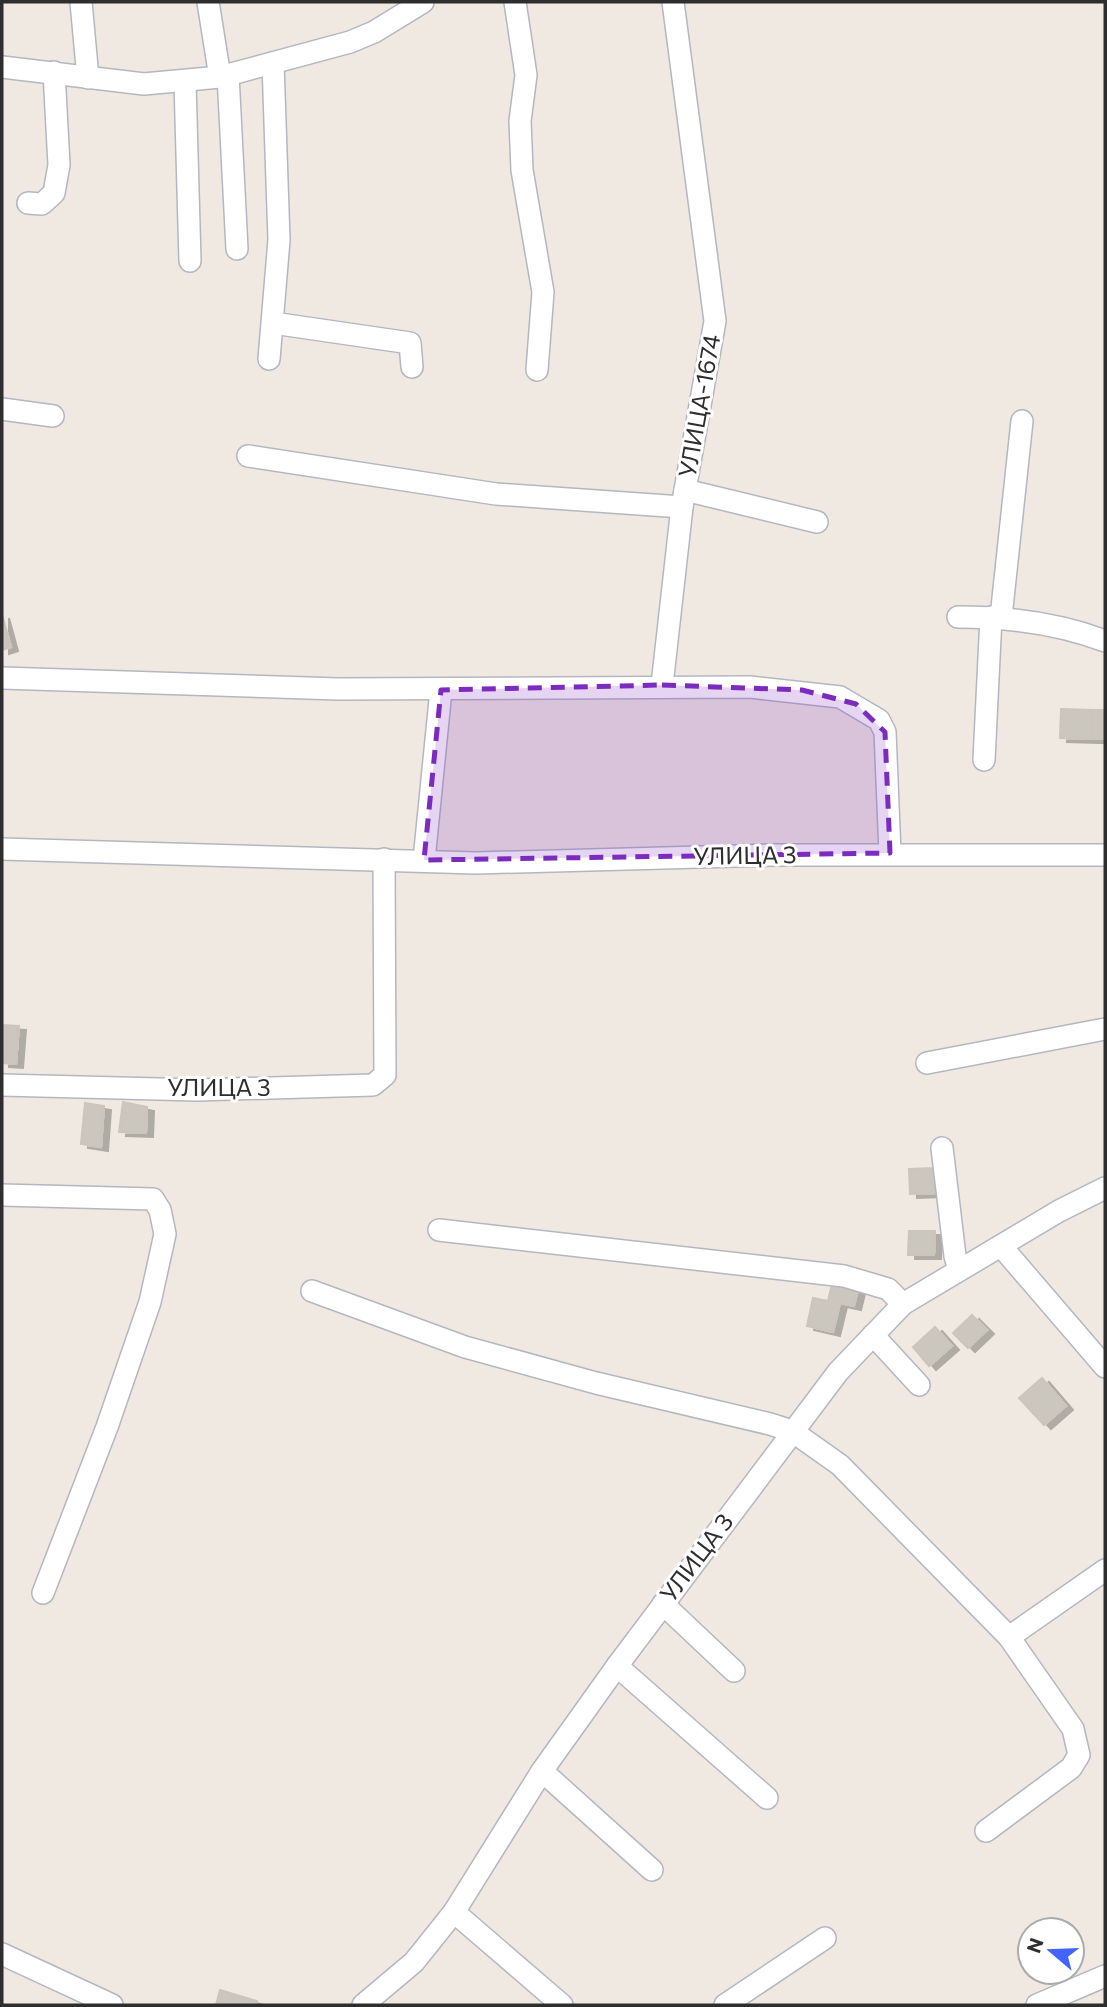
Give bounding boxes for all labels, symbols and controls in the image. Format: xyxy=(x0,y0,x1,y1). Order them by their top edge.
street label: УЛИЦА-1674 xyxy=(672,332,725,480)
street label: УЛИЦА 3 xyxy=(693,839,797,870)
street label: УЛИЦА 3 xyxy=(167,1072,271,1101)
street label: УЛИЦА 3 xyxy=(653,1507,738,1607)
north arrow xyxy=(1016,1916,1086,1986)
text: N xyxy=(1021,1935,1048,1956)

